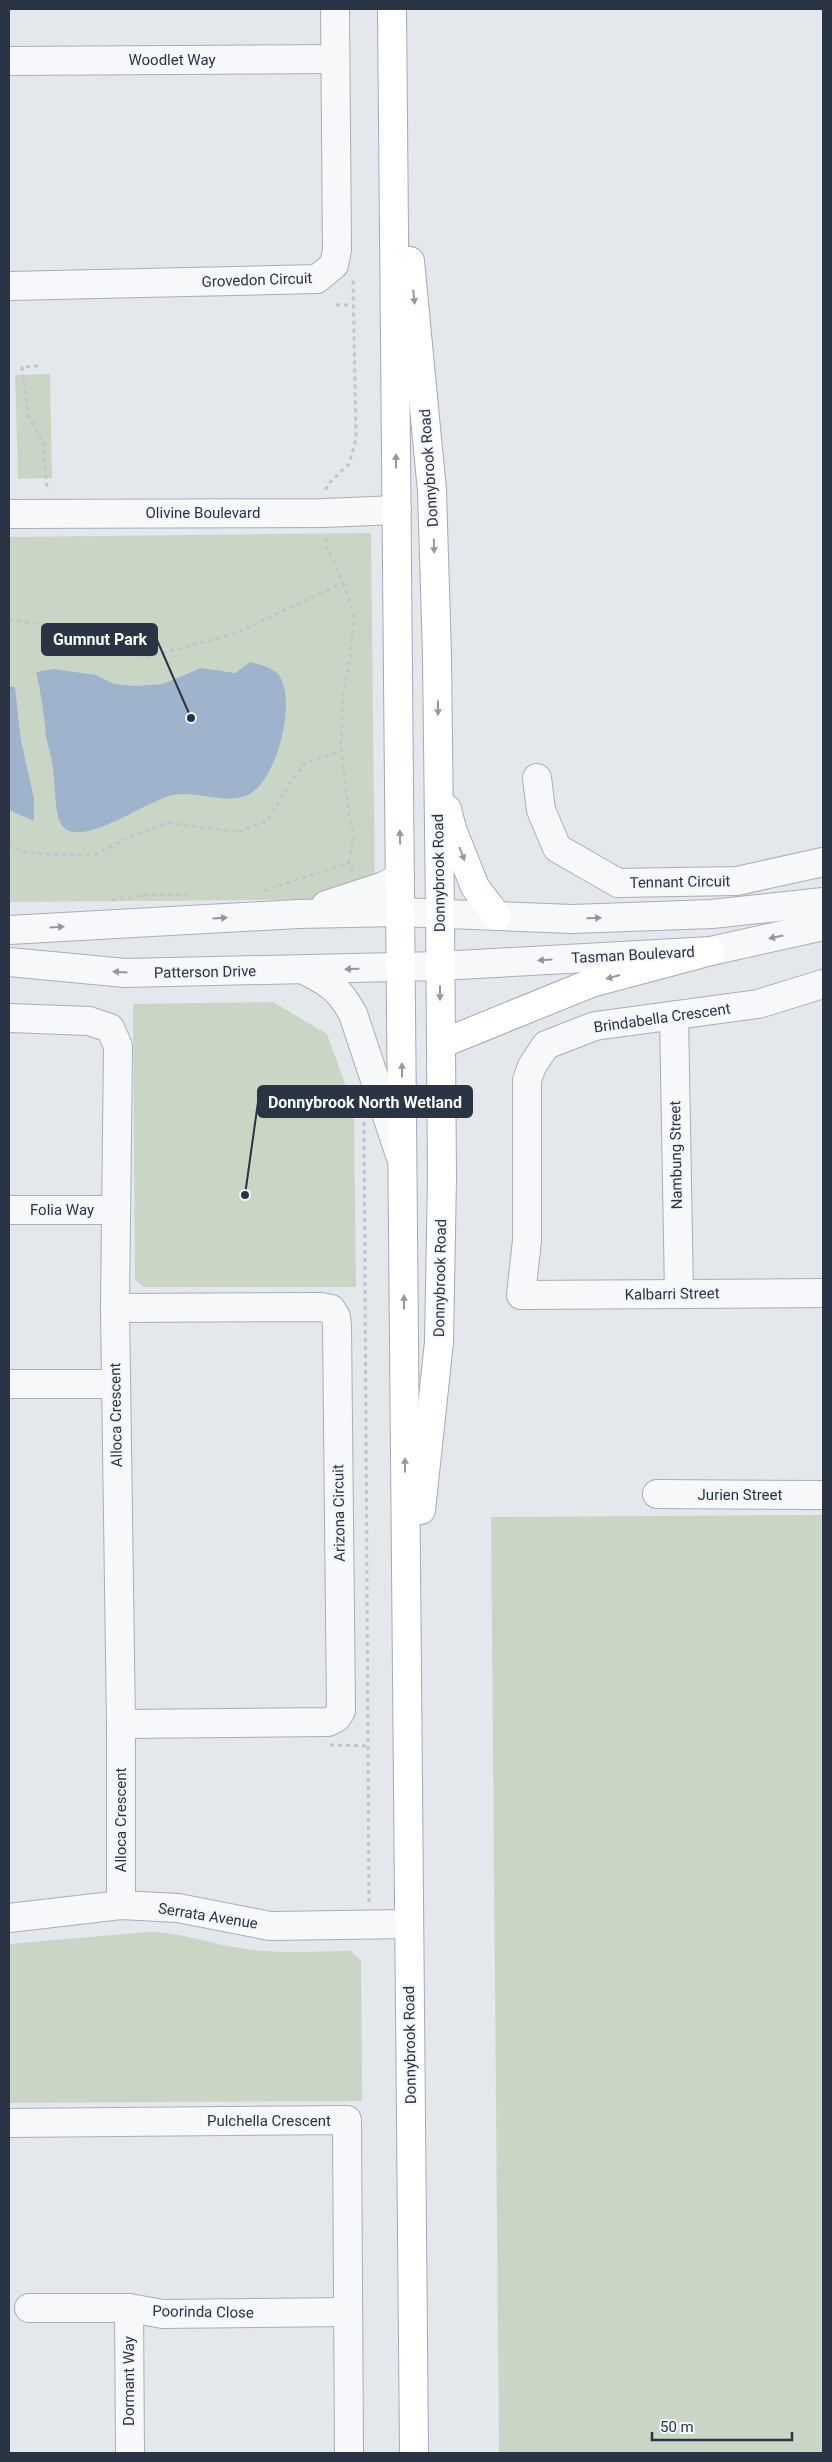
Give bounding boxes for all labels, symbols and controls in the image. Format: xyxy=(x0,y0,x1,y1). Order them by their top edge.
street label: Woodlet Way xyxy=(128,51,216,69)
street label: Grovedon Circuit xyxy=(201,269,313,291)
one-way arrow xyxy=(410,289,418,305)
street label: Donnybrook Road xyxy=(416,408,442,528)
one-way arrow xyxy=(392,453,400,469)
street label: Olivine Boulevard xyxy=(146,504,260,522)
one-way arrow xyxy=(430,538,438,554)
callout: Gumnut Park xyxy=(42,624,157,655)
text: Gumnut Park xyxy=(53,630,148,649)
one-way arrow xyxy=(434,701,442,717)
street label: Donnybrook Road xyxy=(429,814,449,932)
one-way arrow xyxy=(396,829,404,845)
one-way arrow xyxy=(458,847,466,862)
street label: Tennant Circuit xyxy=(629,872,731,892)
one-way arrow xyxy=(212,914,228,922)
one-way arrow xyxy=(586,914,602,922)
one-way arrow xyxy=(50,923,66,931)
one-way arrow xyxy=(768,933,783,941)
street label: Tasman Boulevard xyxy=(571,943,695,967)
one-way arrow xyxy=(537,956,553,964)
street label: Patterson Drive xyxy=(154,962,256,982)
one-way arrow xyxy=(344,966,360,974)
one-way arrow xyxy=(111,967,127,975)
one-way arrow xyxy=(606,973,621,981)
one-way arrow xyxy=(436,986,444,1002)
street label: Brindabella Crescent xyxy=(592,999,732,1037)
one-way arrow xyxy=(398,1062,406,1078)
callout: Donnybrook North Wetland xyxy=(258,1086,472,1117)
text: Donnybrook North Wetland xyxy=(268,1093,462,1112)
street label: Nambung Street xyxy=(666,1100,686,1210)
street label: Folia Way xyxy=(30,1201,94,1219)
street label: Donnybrook Road xyxy=(430,1219,450,1337)
street label: Kalbarri Street xyxy=(624,1284,720,1304)
one-way arrow xyxy=(400,1294,408,1310)
street label: Alloca Crescent xyxy=(106,1362,126,1468)
one-way arrow xyxy=(401,1457,409,1473)
street label: Arizona Circuit xyxy=(329,1464,349,1562)
street label: Jurien Street xyxy=(698,1486,782,1504)
street label: Alloca Crescent xyxy=(112,1768,130,1872)
street label: Serrata Avenue xyxy=(157,1899,259,1933)
street label: Donnybrook Road xyxy=(400,1986,420,2104)
street label: Pulchella Crescent xyxy=(207,2112,331,2130)
street label: Poorinda Close xyxy=(152,2302,254,2322)
street label: Dormant Way xyxy=(120,2336,138,2426)
scale bar xyxy=(652,2410,792,2442)
text: 50 m xyxy=(660,2418,694,2436)

